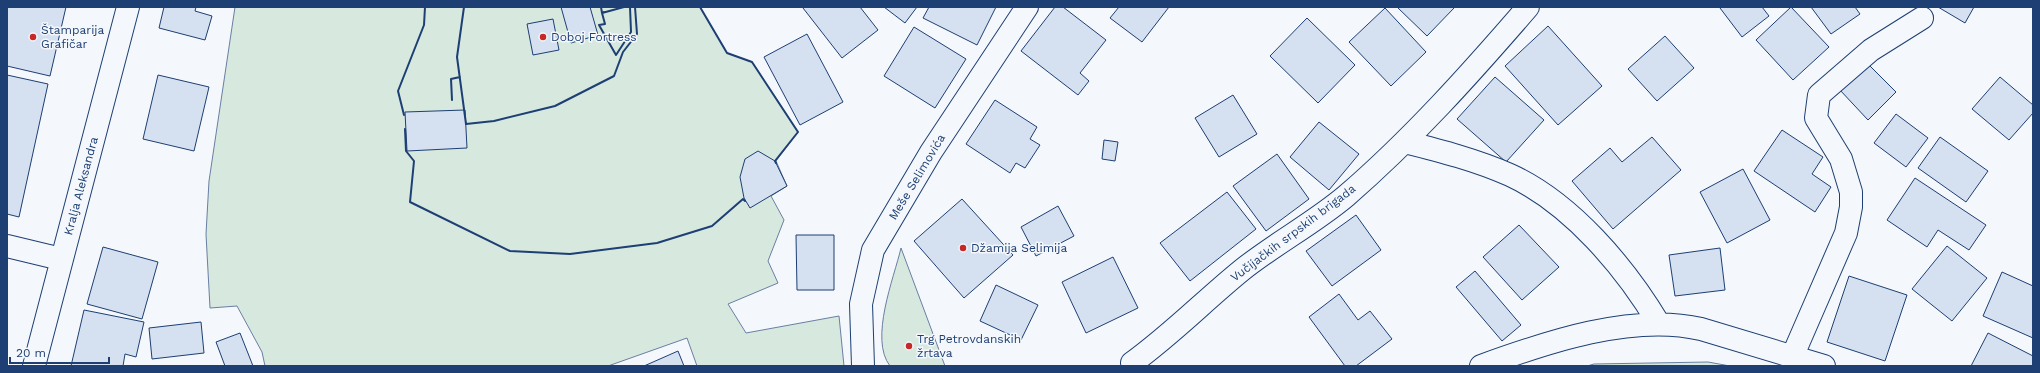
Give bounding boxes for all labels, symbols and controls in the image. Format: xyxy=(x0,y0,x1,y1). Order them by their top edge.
place label: Štamparija Grafičar xyxy=(41,23,105,51)
place label: Doboj Fortress xyxy=(551,30,637,44)
marker: Štamparija Grafičar xyxy=(28,32,38,42)
marker: Doboj Fortress xyxy=(538,32,548,42)
street label: Meše Selimovića xyxy=(886,131,948,222)
street label: Kralja Aleksandra xyxy=(61,135,101,237)
street label: Vučijačkih srpskih brigada xyxy=(1228,181,1358,285)
place label: Džamija Selimija xyxy=(971,241,1068,255)
marker: Džamija Selimija xyxy=(958,243,968,253)
place label: Trg Petrovdanskih žrtava xyxy=(917,332,1021,360)
scale bar xyxy=(10,339,109,365)
marker: Trg Petrovdanskih žrtava xyxy=(904,341,914,351)
text: 20 m xyxy=(16,346,46,360)

